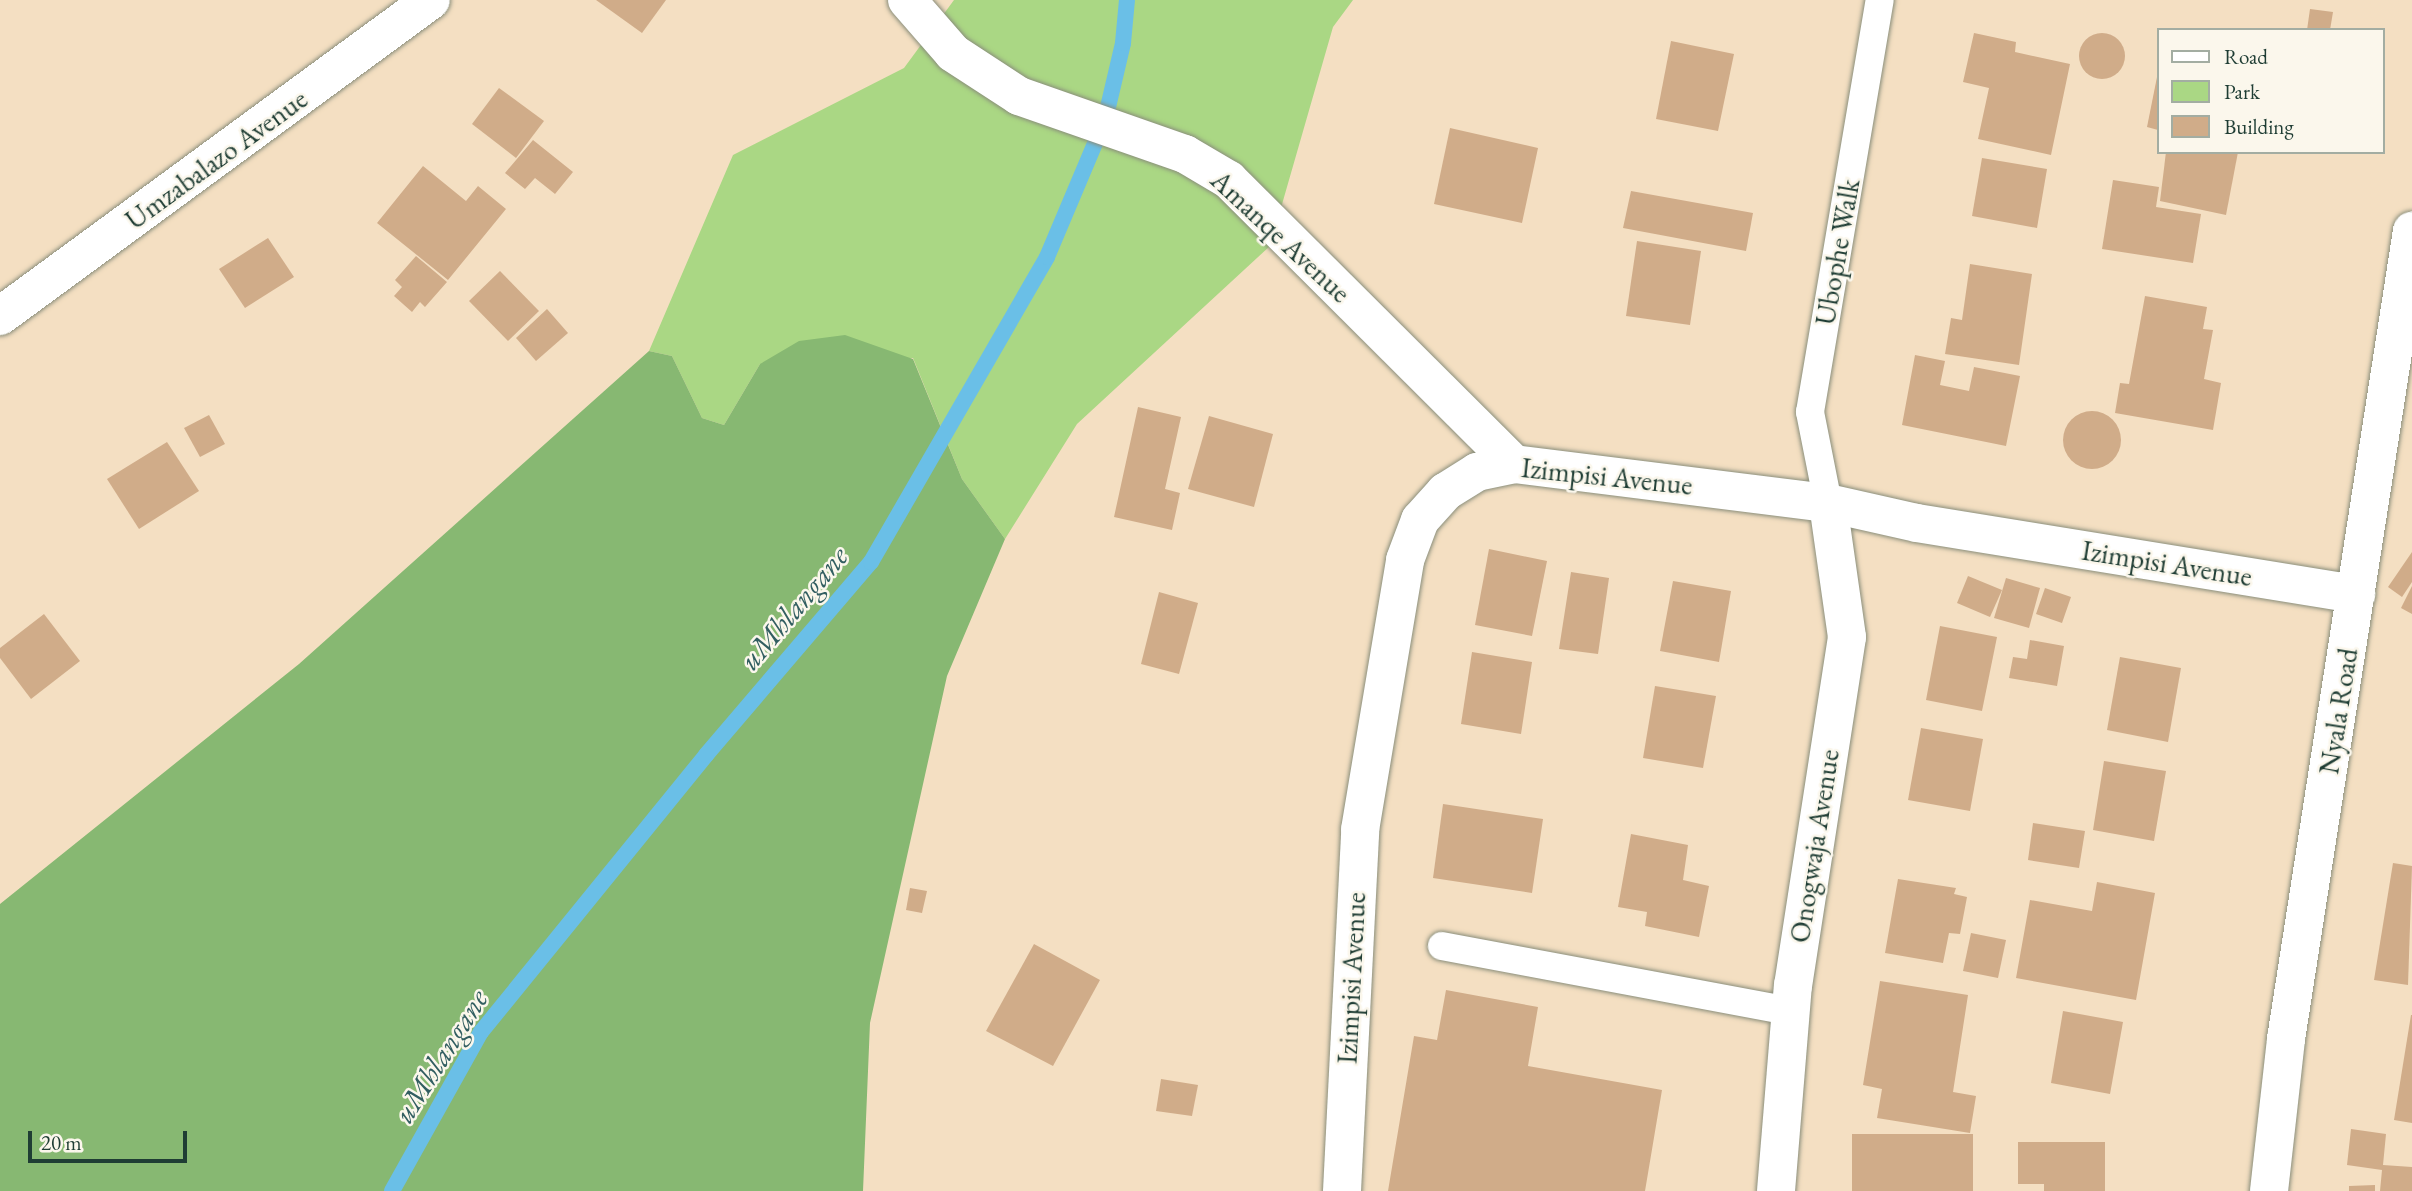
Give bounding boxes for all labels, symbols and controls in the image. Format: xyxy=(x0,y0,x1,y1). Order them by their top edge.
legend xyxy=(2156,28,2384,154)
text: Road xyxy=(2224,43,2268,70)
text: Park xyxy=(2224,78,2260,105)
street label: Umzabalazo Avenue xyxy=(118,82,314,236)
text: Building xyxy=(2224,113,2294,140)
street label: Amanqe Avenue xyxy=(1204,163,1358,309)
street label: Ubophe Walk xyxy=(1808,176,1866,328)
street label: Izimpisi Avenue xyxy=(1520,450,1694,502)
street label: Izimpisi Avenue xyxy=(2079,533,2255,593)
water label: uMhlangane xyxy=(732,539,856,677)
street label: Nyala Road xyxy=(2311,646,2365,776)
street label: Onogwaja Avenue xyxy=(1782,747,1846,945)
street label: Izimpisi Avenue xyxy=(1330,891,1372,1065)
water label: uMhlangane xyxy=(386,983,496,1129)
scale bar xyxy=(32,1118,191,1162)
text: 20 m xyxy=(41,1129,82,1156)

